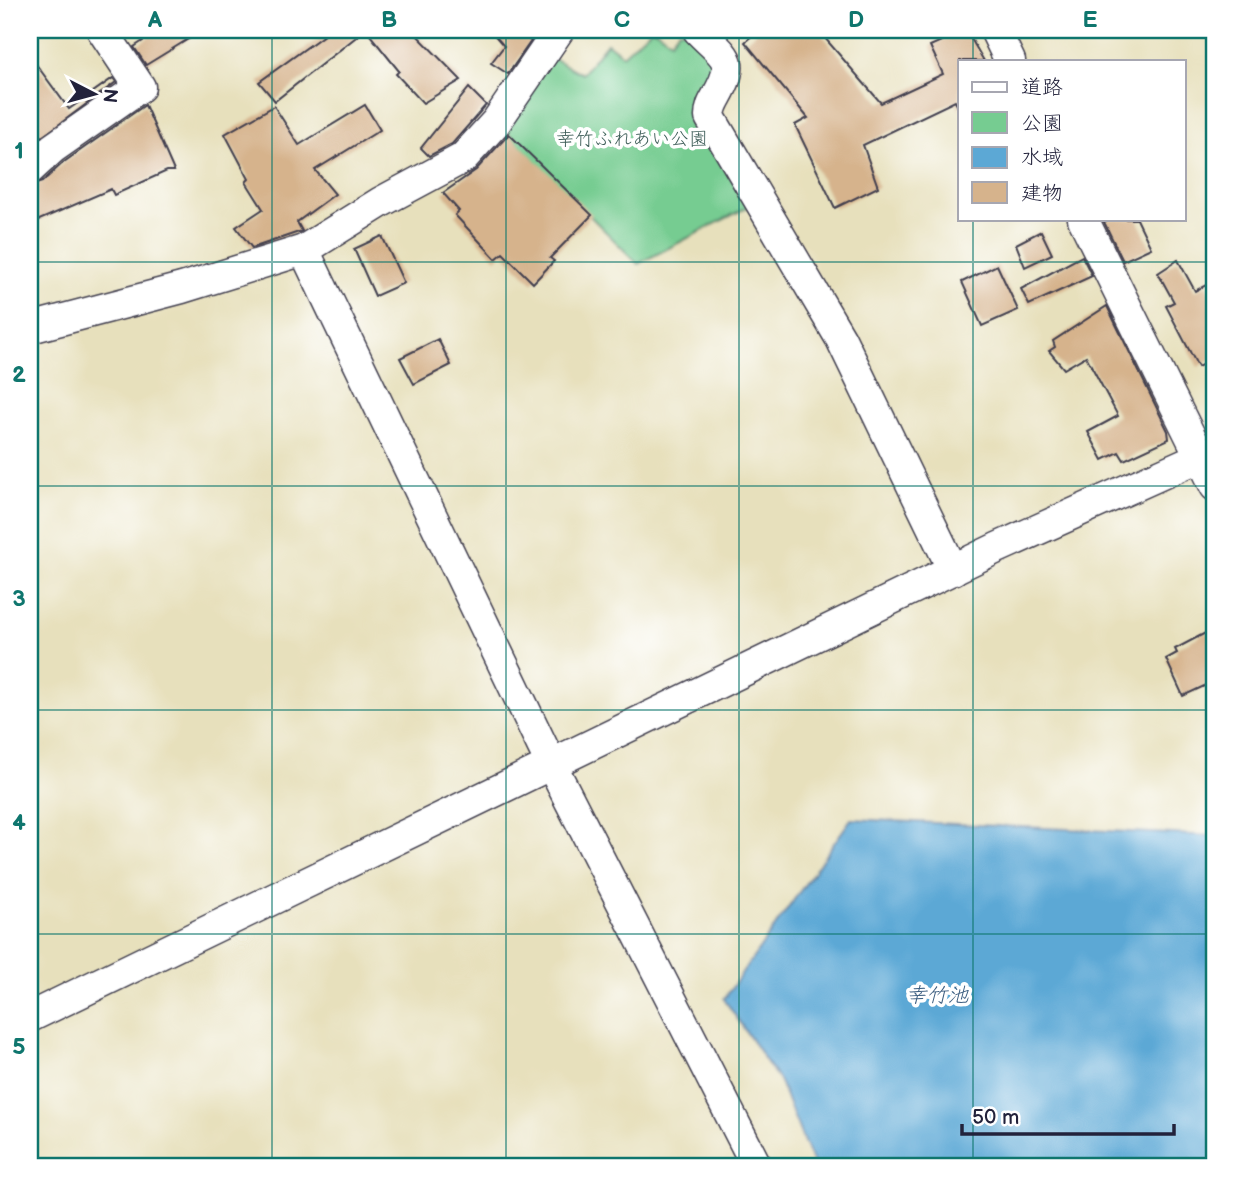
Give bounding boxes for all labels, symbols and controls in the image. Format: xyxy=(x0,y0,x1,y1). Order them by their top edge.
text: A xyxy=(147,6,163,34)
text: B xyxy=(381,6,397,34)
text: C xyxy=(614,6,630,34)
text: D xyxy=(848,6,864,34)
text: E xyxy=(1083,6,1098,34)
north arrow xyxy=(60,60,130,130)
legend xyxy=(958,60,1186,220)
text: 道路 xyxy=(1021,75,1063,100)
text: N xyxy=(97,87,122,104)
text: 公園 xyxy=(1021,111,1063,136)
park label: 幸竹ふれあい公園 xyxy=(556,128,708,151)
text: 1 xyxy=(14,137,24,165)
text: 水域 xyxy=(1021,145,1063,170)
text: 建物 xyxy=(1021,181,1063,206)
text: 2 xyxy=(12,361,26,389)
text: 3 xyxy=(12,585,26,613)
text: 4 xyxy=(12,809,26,837)
water label: 幸竹池 xyxy=(906,983,969,1008)
text: 5 xyxy=(12,1033,26,1061)
scale bar xyxy=(962,1092,1173,1136)
text: 50 m xyxy=(972,1105,1019,1130)

